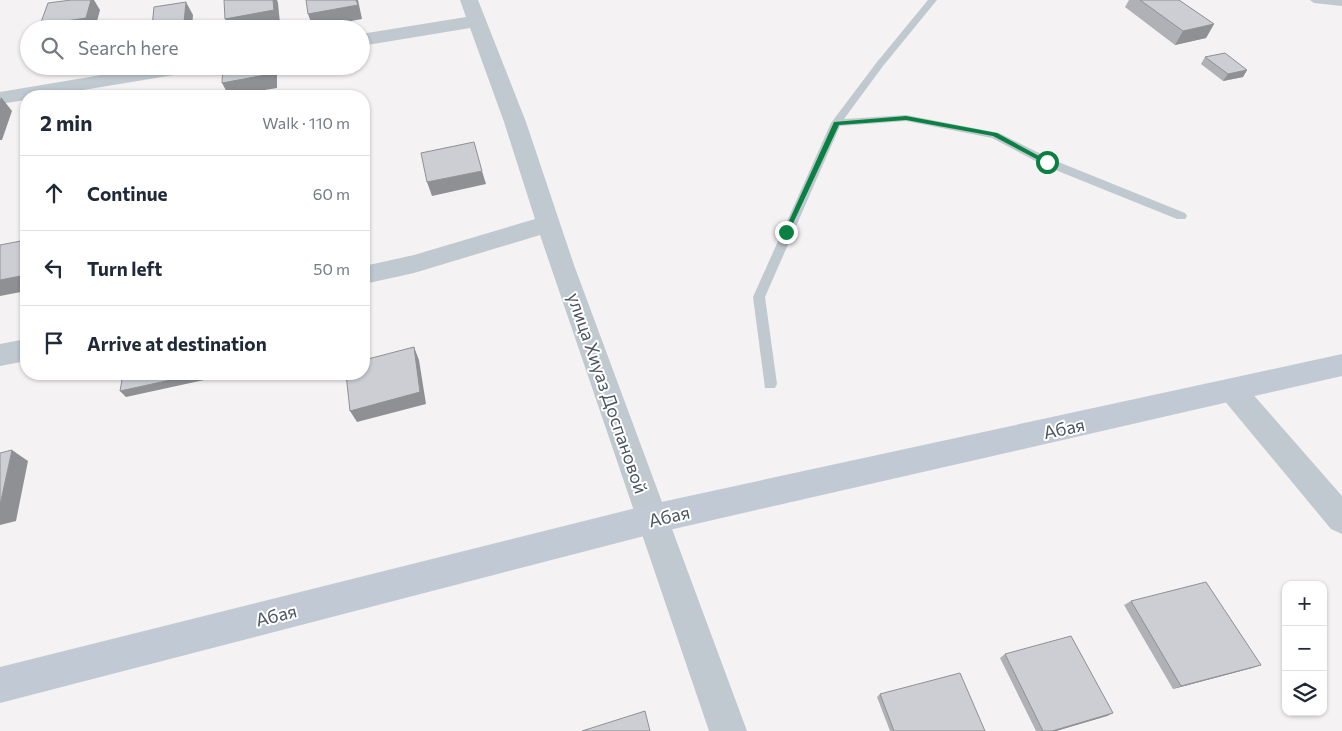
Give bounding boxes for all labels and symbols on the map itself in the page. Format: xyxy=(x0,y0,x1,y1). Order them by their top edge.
route start xyxy=(1036,151,1059,174)
route end xyxy=(775,221,798,244)
street label: улица Хиуаз Доспановой xyxy=(563,290,653,496)
street label: Абая xyxy=(1041,413,1087,443)
street label: Абая xyxy=(646,501,692,531)
street label: Абая xyxy=(253,599,299,631)

